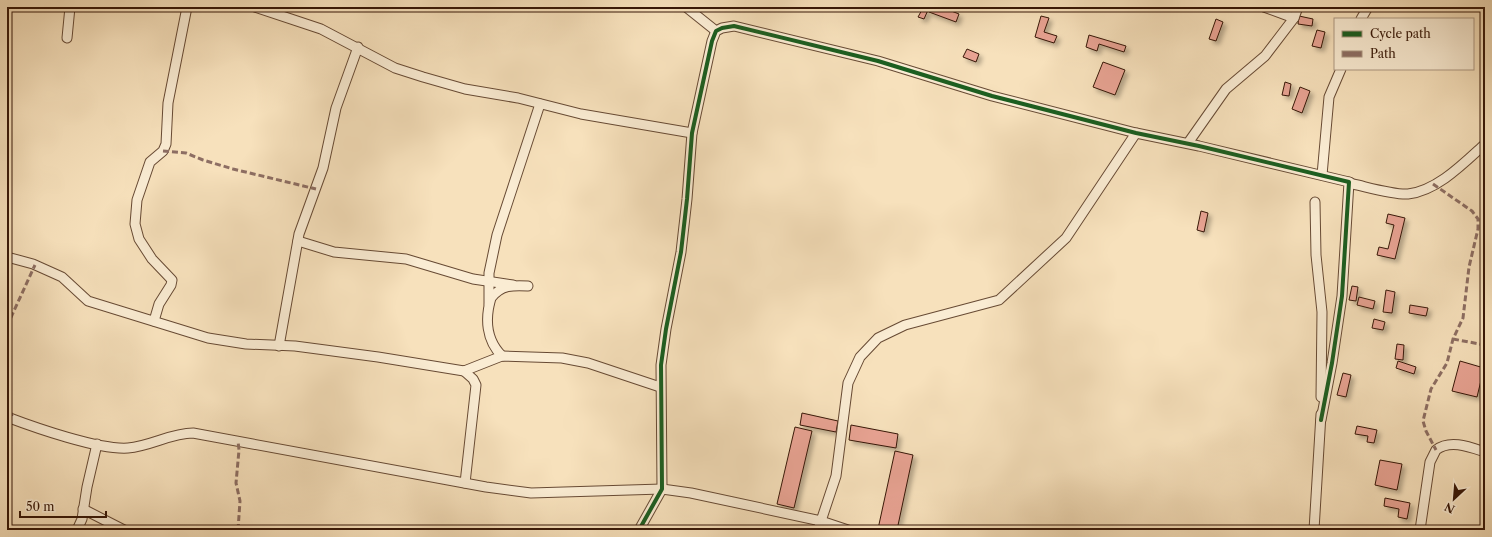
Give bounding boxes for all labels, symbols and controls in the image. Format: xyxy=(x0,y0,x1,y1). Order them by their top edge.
legend xyxy=(1334,18,1474,70)
text: Cycle path xyxy=(1370,26,1431,41)
text: Path xyxy=(1370,46,1396,61)
north arrow xyxy=(1434,479,1474,519)
scale bar xyxy=(20,493,106,519)
text: 50 m xyxy=(26,499,55,514)
text: N xyxy=(1442,499,1457,516)

